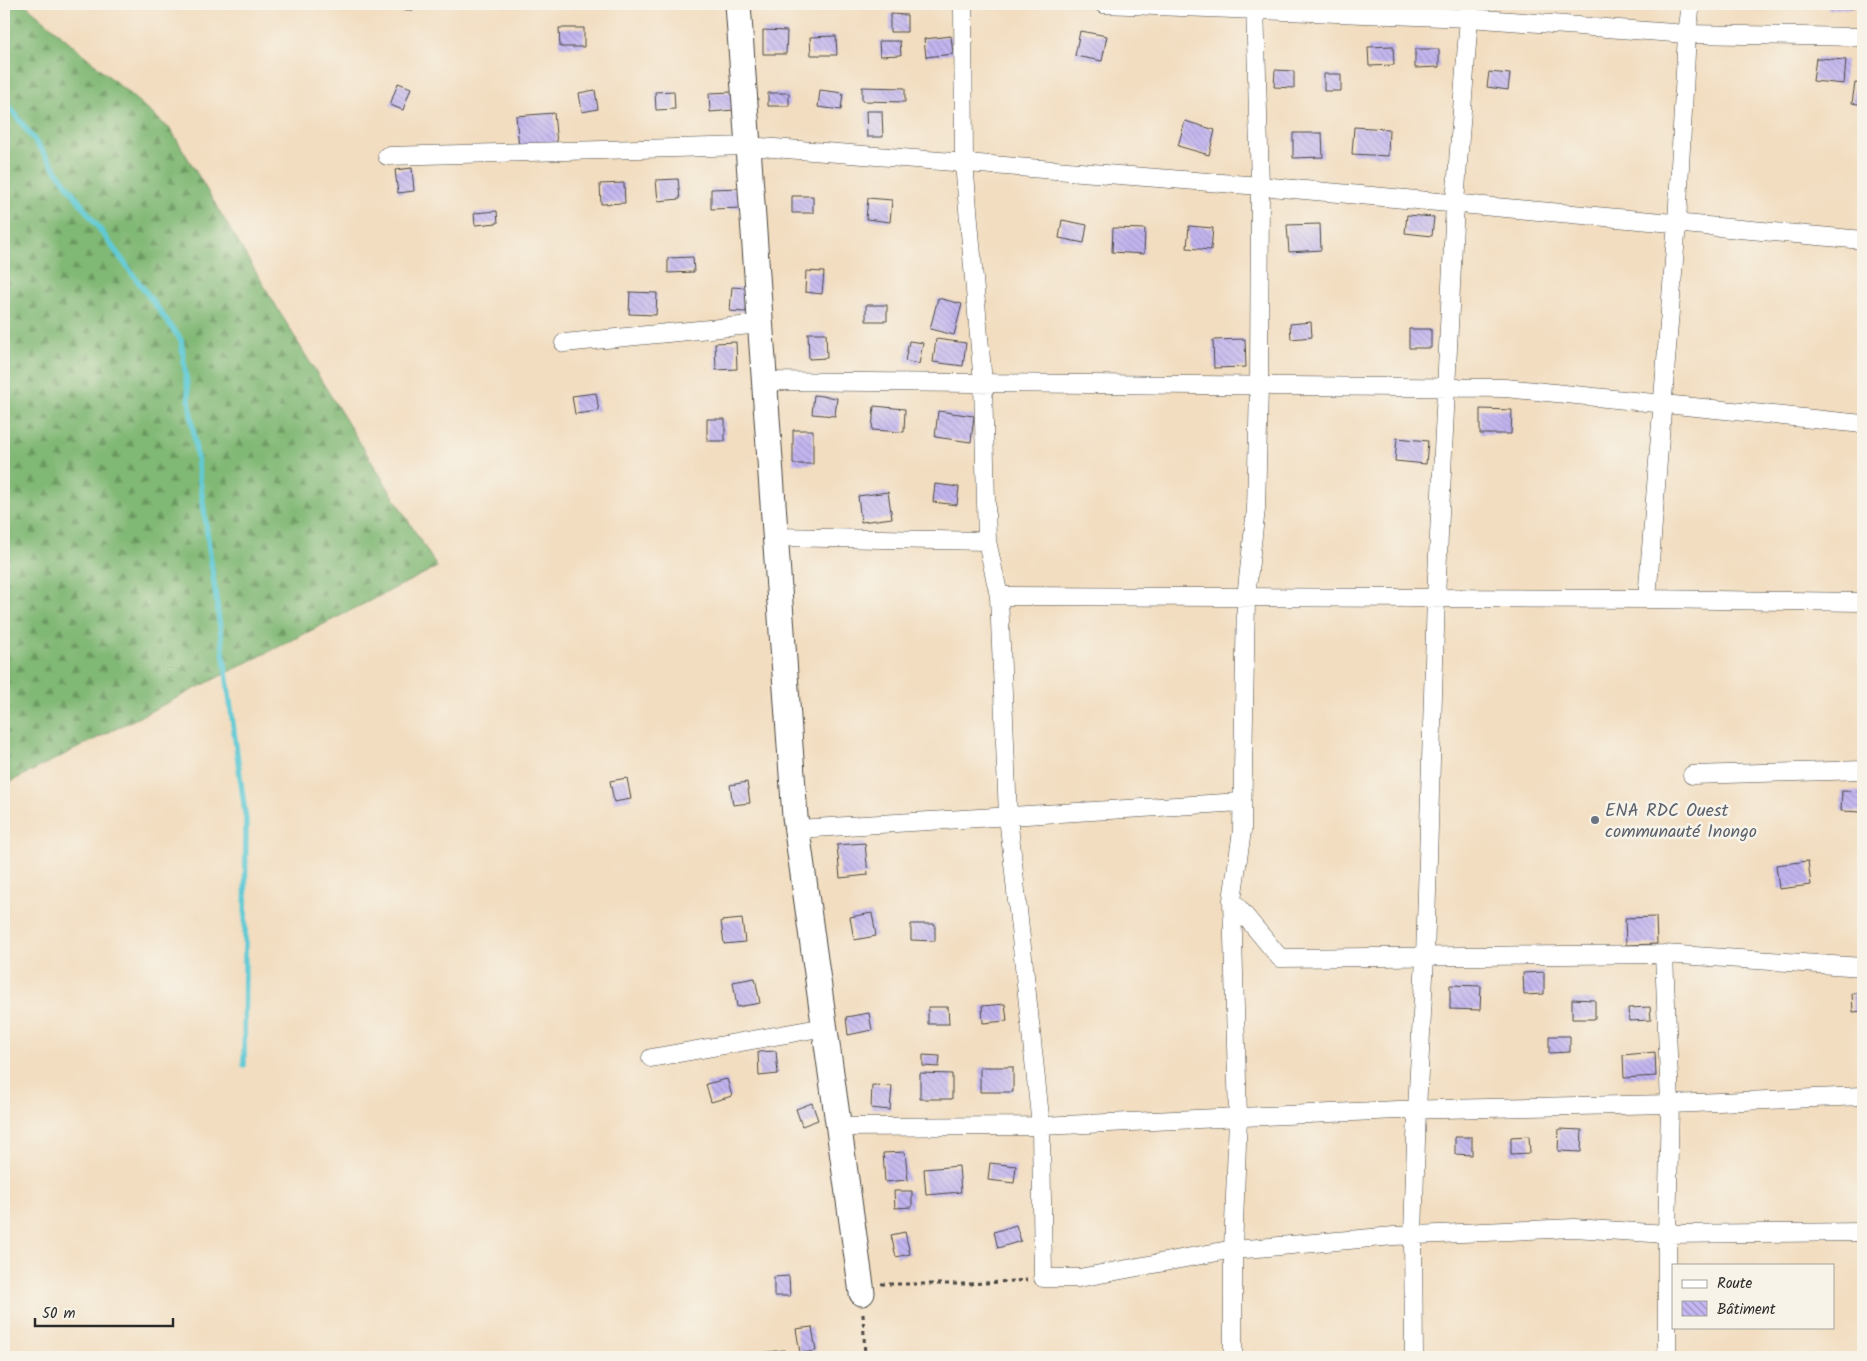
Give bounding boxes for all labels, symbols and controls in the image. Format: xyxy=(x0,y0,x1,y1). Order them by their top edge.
place label: ENA RDC Ouest communauté Inongo xyxy=(1605,797,1757,847)
marker: ENA RDC Ouest communauté Inongo xyxy=(1589,814,1601,826)
legend xyxy=(1672,1264,1834,1328)
text: Route xyxy=(1717,1272,1753,1296)
scale bar xyxy=(35,1296,172,1328)
text: Bâtiment xyxy=(1717,1298,1776,1322)
text: 50 m xyxy=(42,1302,76,1326)

